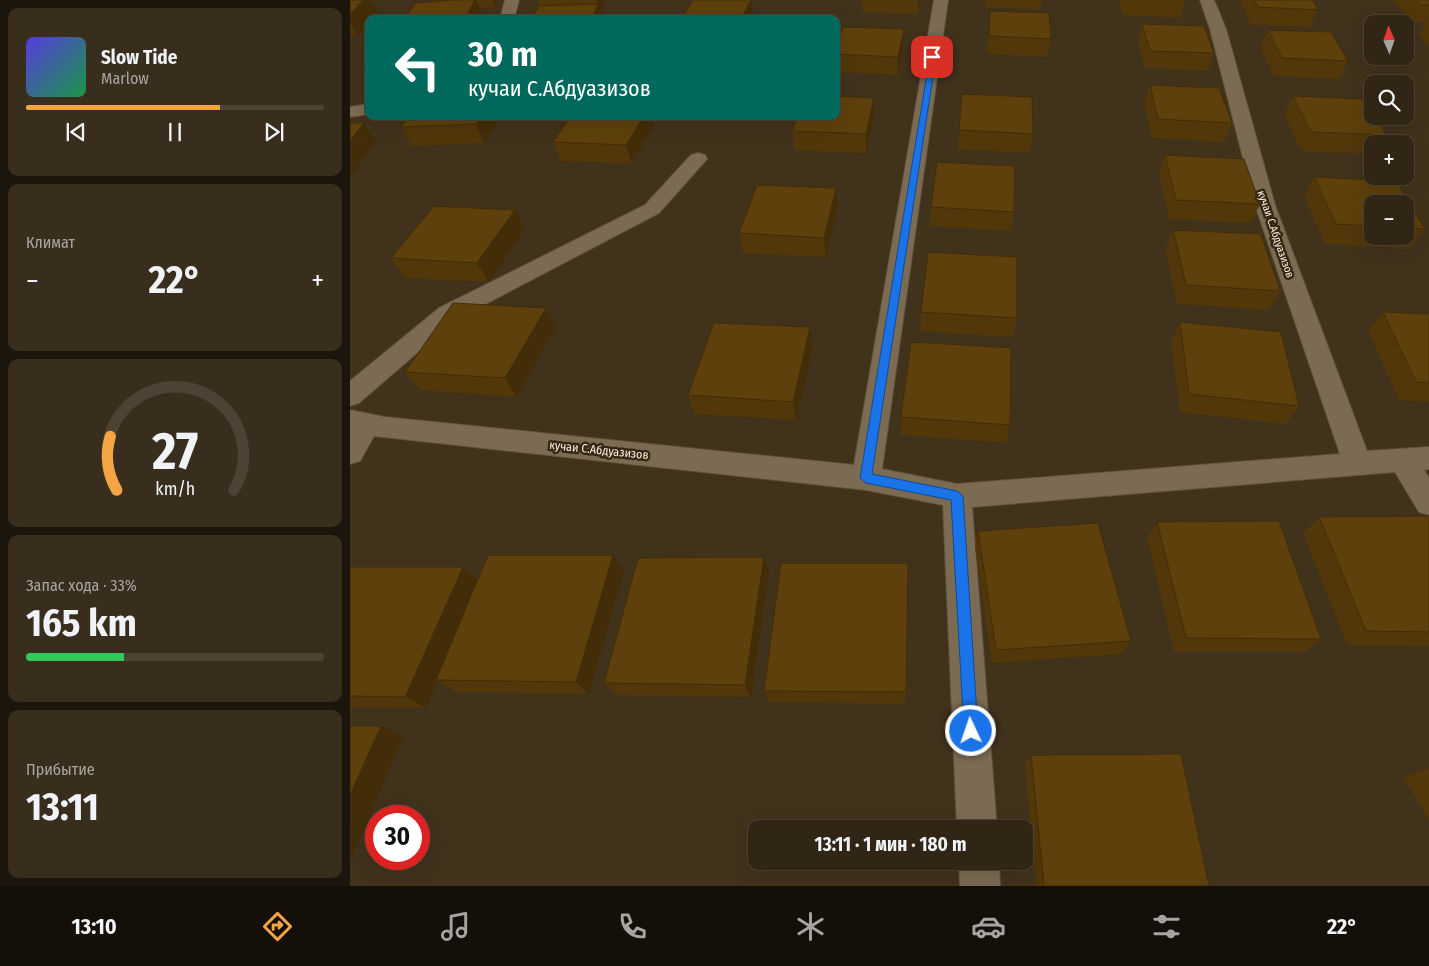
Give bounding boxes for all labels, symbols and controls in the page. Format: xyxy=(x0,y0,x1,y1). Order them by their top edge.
north arrow xyxy=(1364,15,1414,65)
map controls xyxy=(1364,15,1414,245)
text: 30 m xyxy=(468,33,538,75)
icon: left xyxy=(385,35,450,100)
pin xyxy=(911,36,953,78)
icon: arrive xyxy=(918,43,946,71)
text: Slow Tide xyxy=(101,46,177,69)
text: Marlow xyxy=(101,69,149,88)
text: кучаи С.Абдуазизов xyxy=(468,75,651,102)
button: search xyxy=(1364,75,1414,125)
icon: previous xyxy=(62,118,90,146)
icon: pause xyxy=(161,118,189,146)
icon: next xyxy=(260,118,288,146)
button: + xyxy=(1364,135,1414,185)
street label: кучаи С.Абдуазизов xyxy=(1255,189,1297,279)
button: − xyxy=(1364,195,1414,245)
text: Климат xyxy=(26,233,75,252)
text: 22° xyxy=(148,257,201,303)
text: − xyxy=(26,264,39,297)
text: + xyxy=(311,264,324,297)
text: 27 xyxy=(151,420,198,483)
street label: кучаи С.Абдуазизов xyxy=(549,438,649,462)
text: km/h xyxy=(155,478,195,500)
text: Запас хода · 33% xyxy=(26,576,137,595)
text: 165 km xyxy=(26,600,137,646)
position arrow xyxy=(944,704,996,756)
text: Прибытие xyxy=(26,760,95,779)
text: 13:11 xyxy=(26,784,99,830)
speed limit sign: 30 xyxy=(365,805,430,870)
text: 13:11 · 1 мин · 180 m xyxy=(815,833,966,856)
icon: directions xyxy=(260,909,295,944)
icon: music xyxy=(438,909,473,944)
icon: phone xyxy=(615,909,650,944)
icon: climate xyxy=(793,909,828,944)
icon: car xyxy=(971,909,1006,944)
icon: filters xyxy=(1149,909,1184,944)
text: 13:10 xyxy=(71,913,117,940)
text: 22° xyxy=(1327,913,1358,940)

